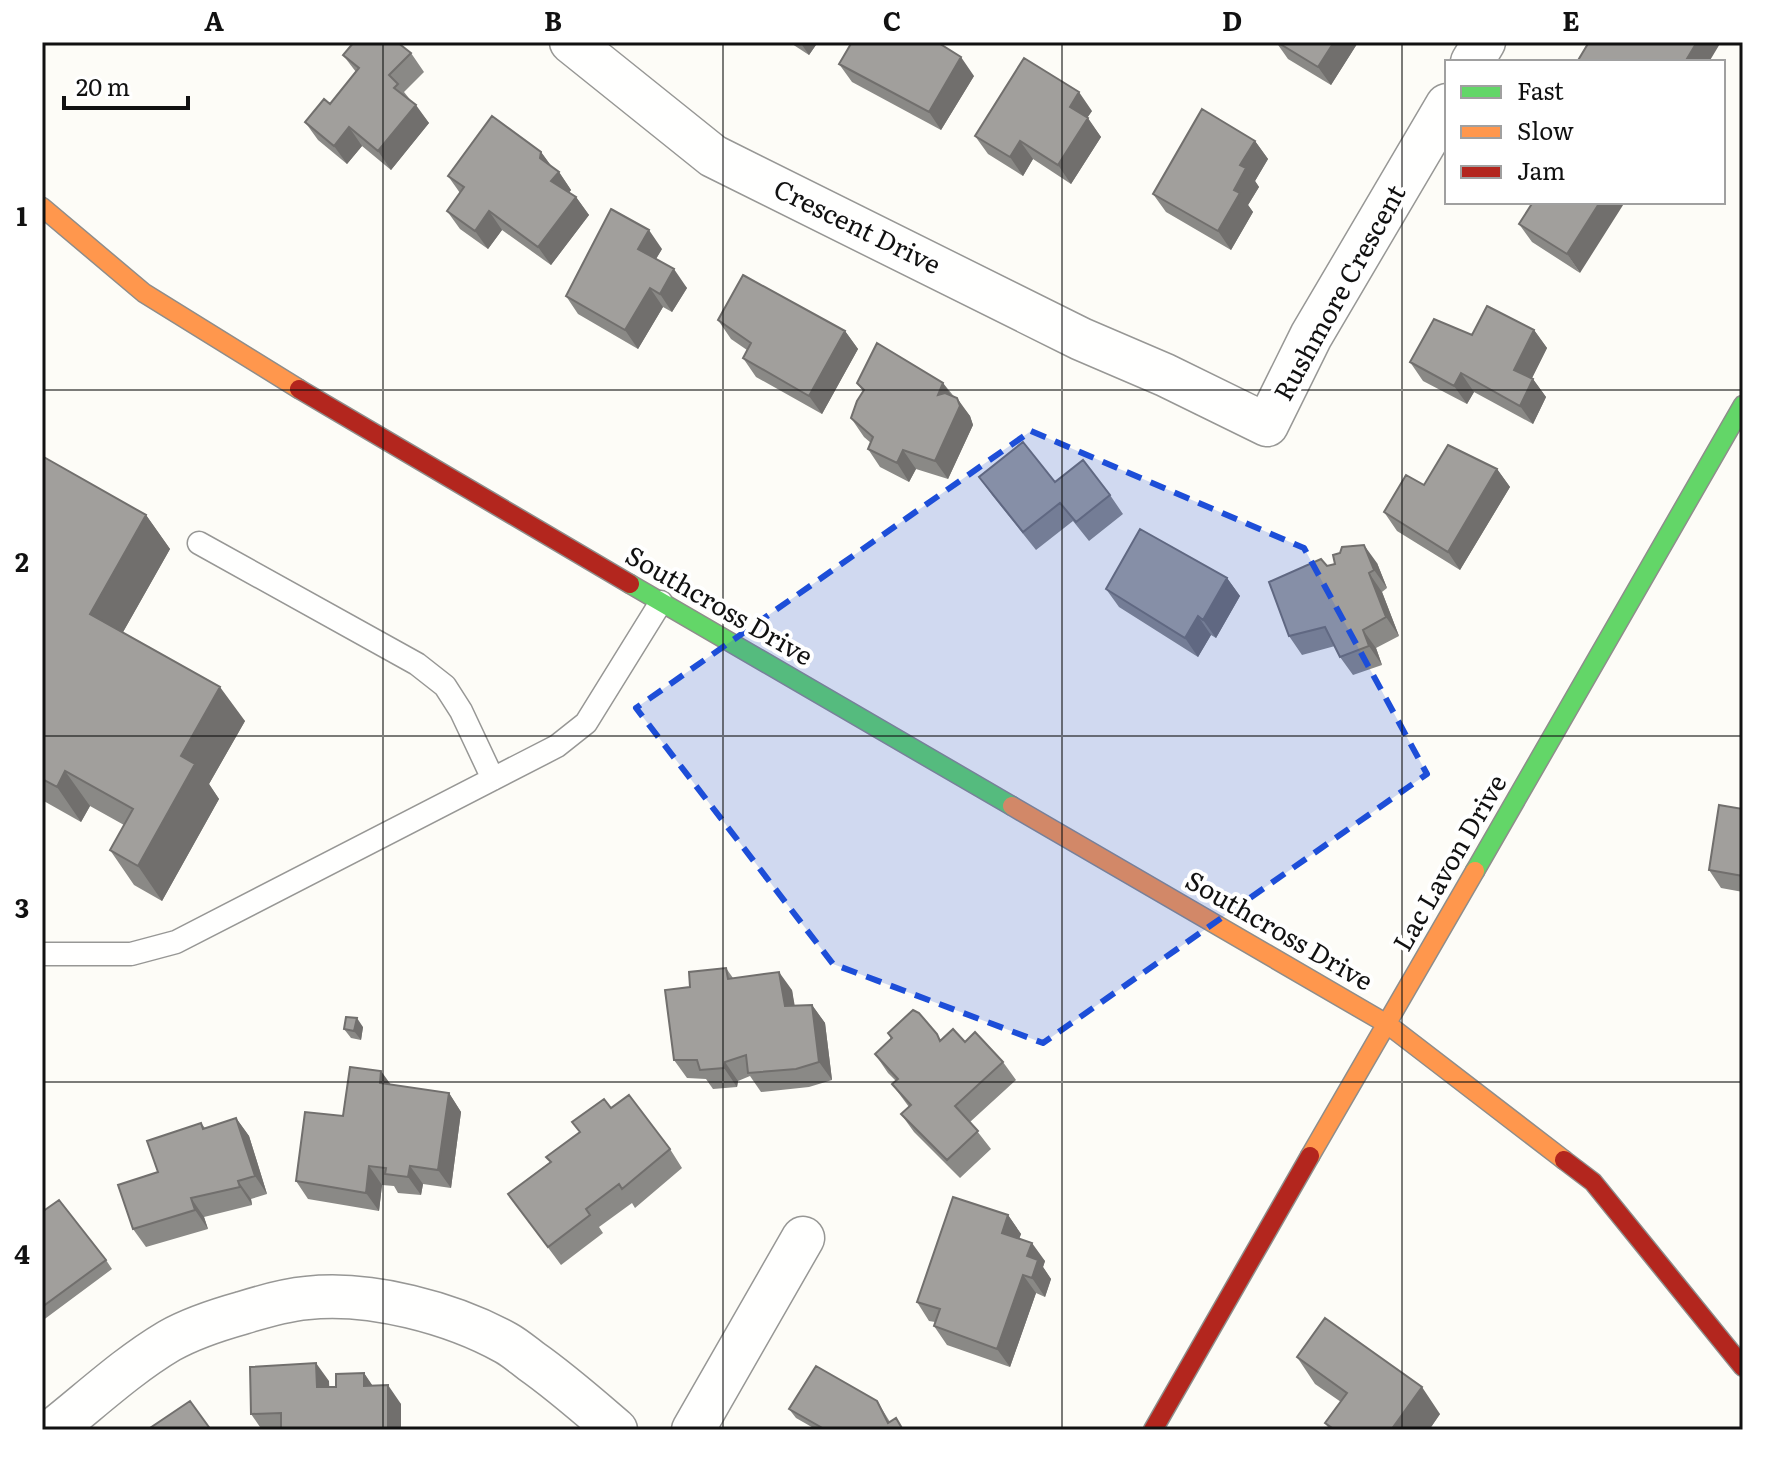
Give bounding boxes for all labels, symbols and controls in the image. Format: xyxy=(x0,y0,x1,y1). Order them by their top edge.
text: A xyxy=(204,0,224,39)
text: B xyxy=(544,0,562,39)
text: C xyxy=(883,0,901,39)
text: D xyxy=(1222,0,1242,39)
text: E xyxy=(1562,0,1580,39)
scale bar xyxy=(64,60,188,110)
legend xyxy=(1445,60,1725,204)
text: 20 m xyxy=(76,68,130,103)
text: Fast xyxy=(1517,72,1564,107)
text: Slow xyxy=(1517,112,1574,147)
text: Jam xyxy=(1517,152,1565,187)
street label: Crescent Drive xyxy=(768,167,948,282)
street label: Rushmore Crescent xyxy=(1262,176,1414,407)
text: 1 xyxy=(17,195,28,234)
street label: Southcross Drive xyxy=(619,534,821,673)
text: 2 xyxy=(15,541,29,580)
street label: Lac Lavon Drive xyxy=(1381,766,1514,957)
street label: Southcross Drive xyxy=(1179,859,1381,998)
text: 3 xyxy=(15,887,29,926)
text: 4 xyxy=(14,1233,30,1272)

